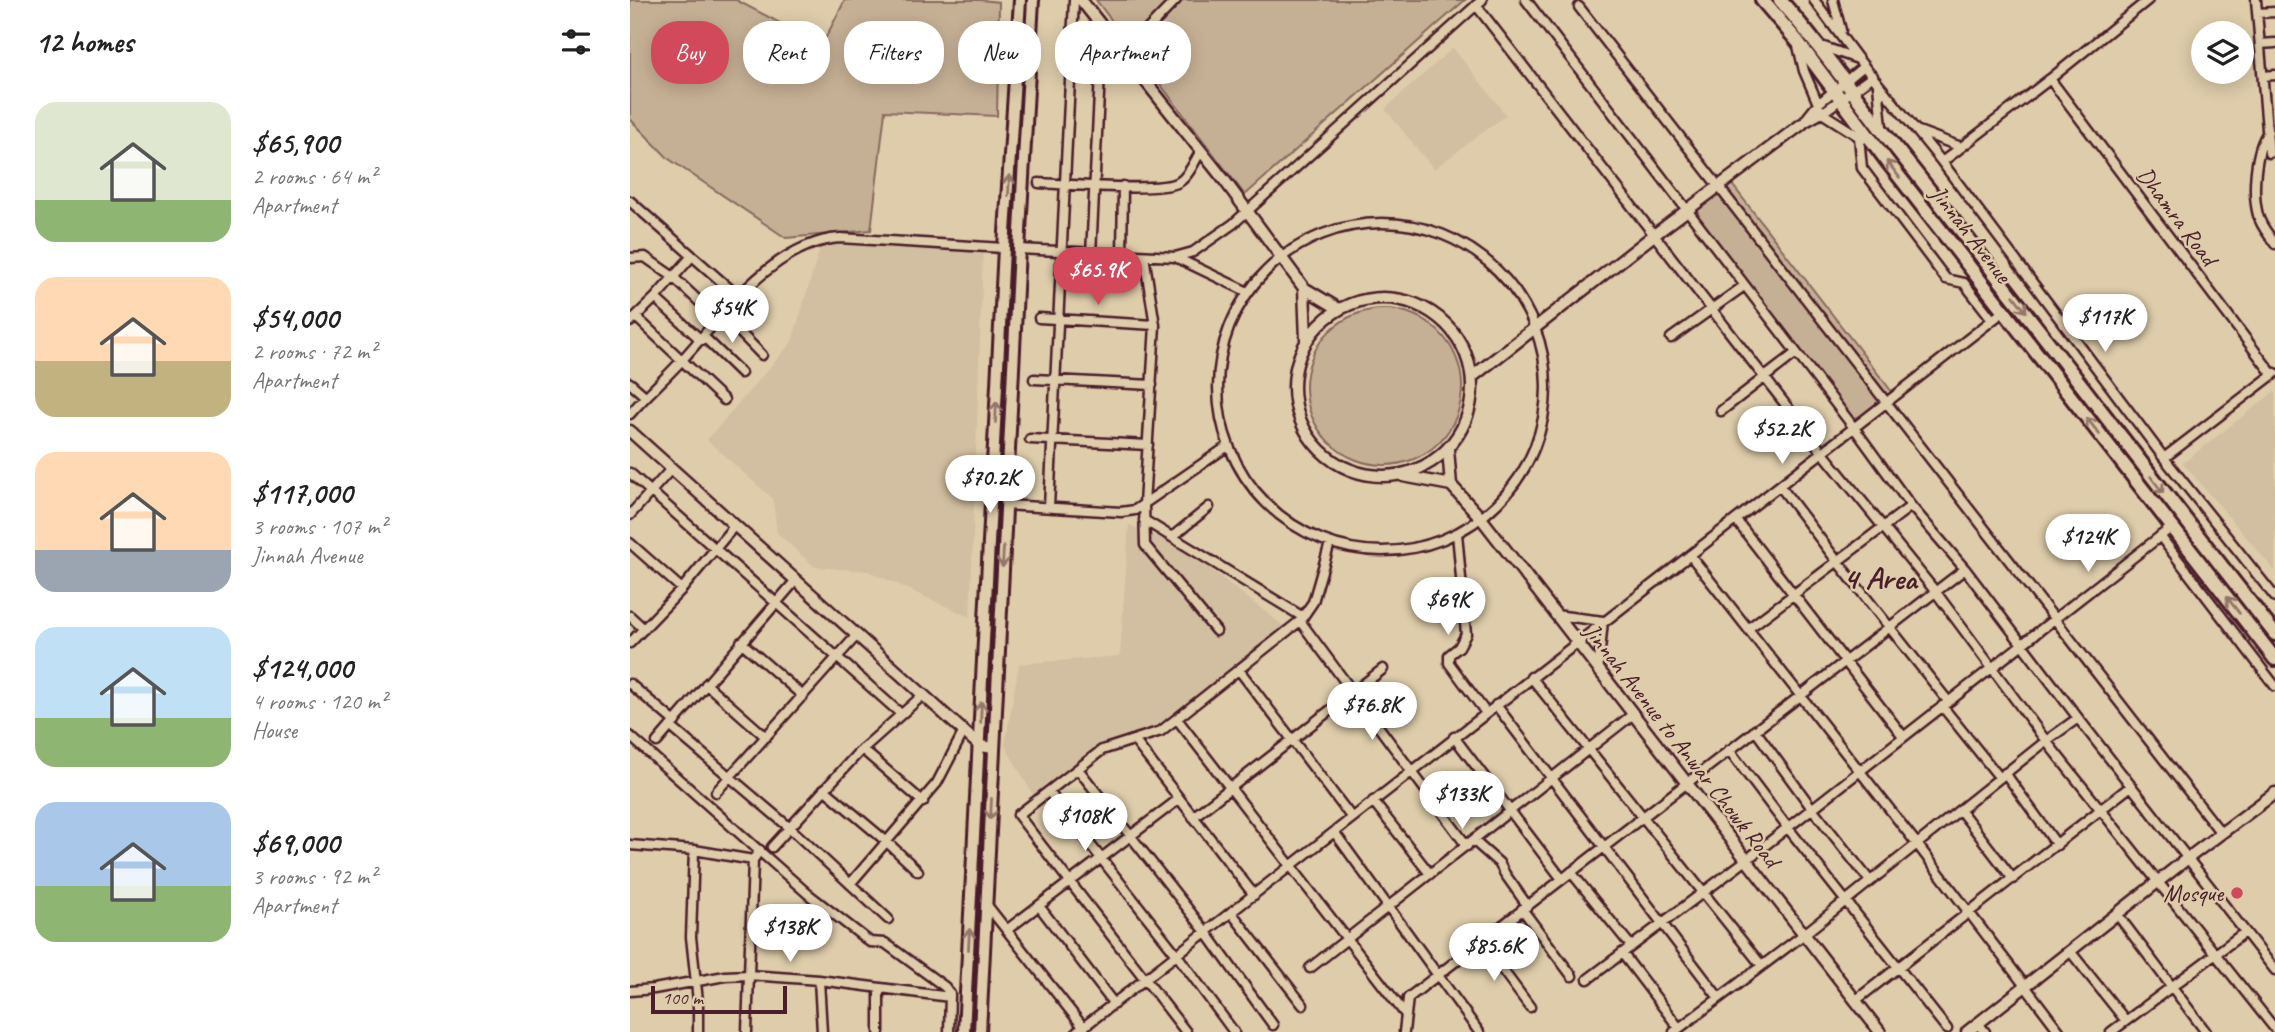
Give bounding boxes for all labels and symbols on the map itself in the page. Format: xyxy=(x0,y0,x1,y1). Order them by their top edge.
one-way arrow xyxy=(1886,160,1901,179)
street label: Dhamra Road xyxy=(2130,161,2226,274)
one-way arrow xyxy=(1003,174,1016,196)
street label: Jinnah Avenue xyxy=(1923,179,2020,290)
pin: $65.9K xyxy=(1041,247,1155,307)
pin: $54K xyxy=(691,286,773,345)
one-way arrow xyxy=(2012,294,2027,312)
pin: $117K xyxy=(2056,294,2154,354)
one-way arrow xyxy=(990,400,1003,423)
pin: $52.2K xyxy=(1725,406,1839,466)
one-way arrow xyxy=(2086,417,2101,435)
pin: $70.2K xyxy=(933,456,1047,515)
one-way arrow xyxy=(2150,475,2165,494)
pin: $124K xyxy=(2039,514,2137,574)
one-way arrow xyxy=(997,546,1010,569)
district label: 4 Area xyxy=(1843,558,1920,599)
pin: $69K xyxy=(1407,578,1489,637)
one-way arrow xyxy=(2225,597,2240,615)
street label: Jinnah Avenue to Anwar Chowk Road xyxy=(1577,616,1789,876)
pin: $76.8K xyxy=(1315,682,1429,742)
one-way arrow xyxy=(975,701,988,724)
pin: $133K xyxy=(1413,772,1511,831)
pin: $108K xyxy=(1036,794,1134,853)
one-way arrow xyxy=(984,797,997,820)
place label: Mosque xyxy=(2163,878,2225,908)
marker: Mosque xyxy=(2229,885,2245,901)
pin: $138K xyxy=(741,904,839,964)
pin: $85.6K xyxy=(1437,923,1551,983)
one-way arrow xyxy=(963,928,976,951)
scale bar xyxy=(651,983,788,1015)

